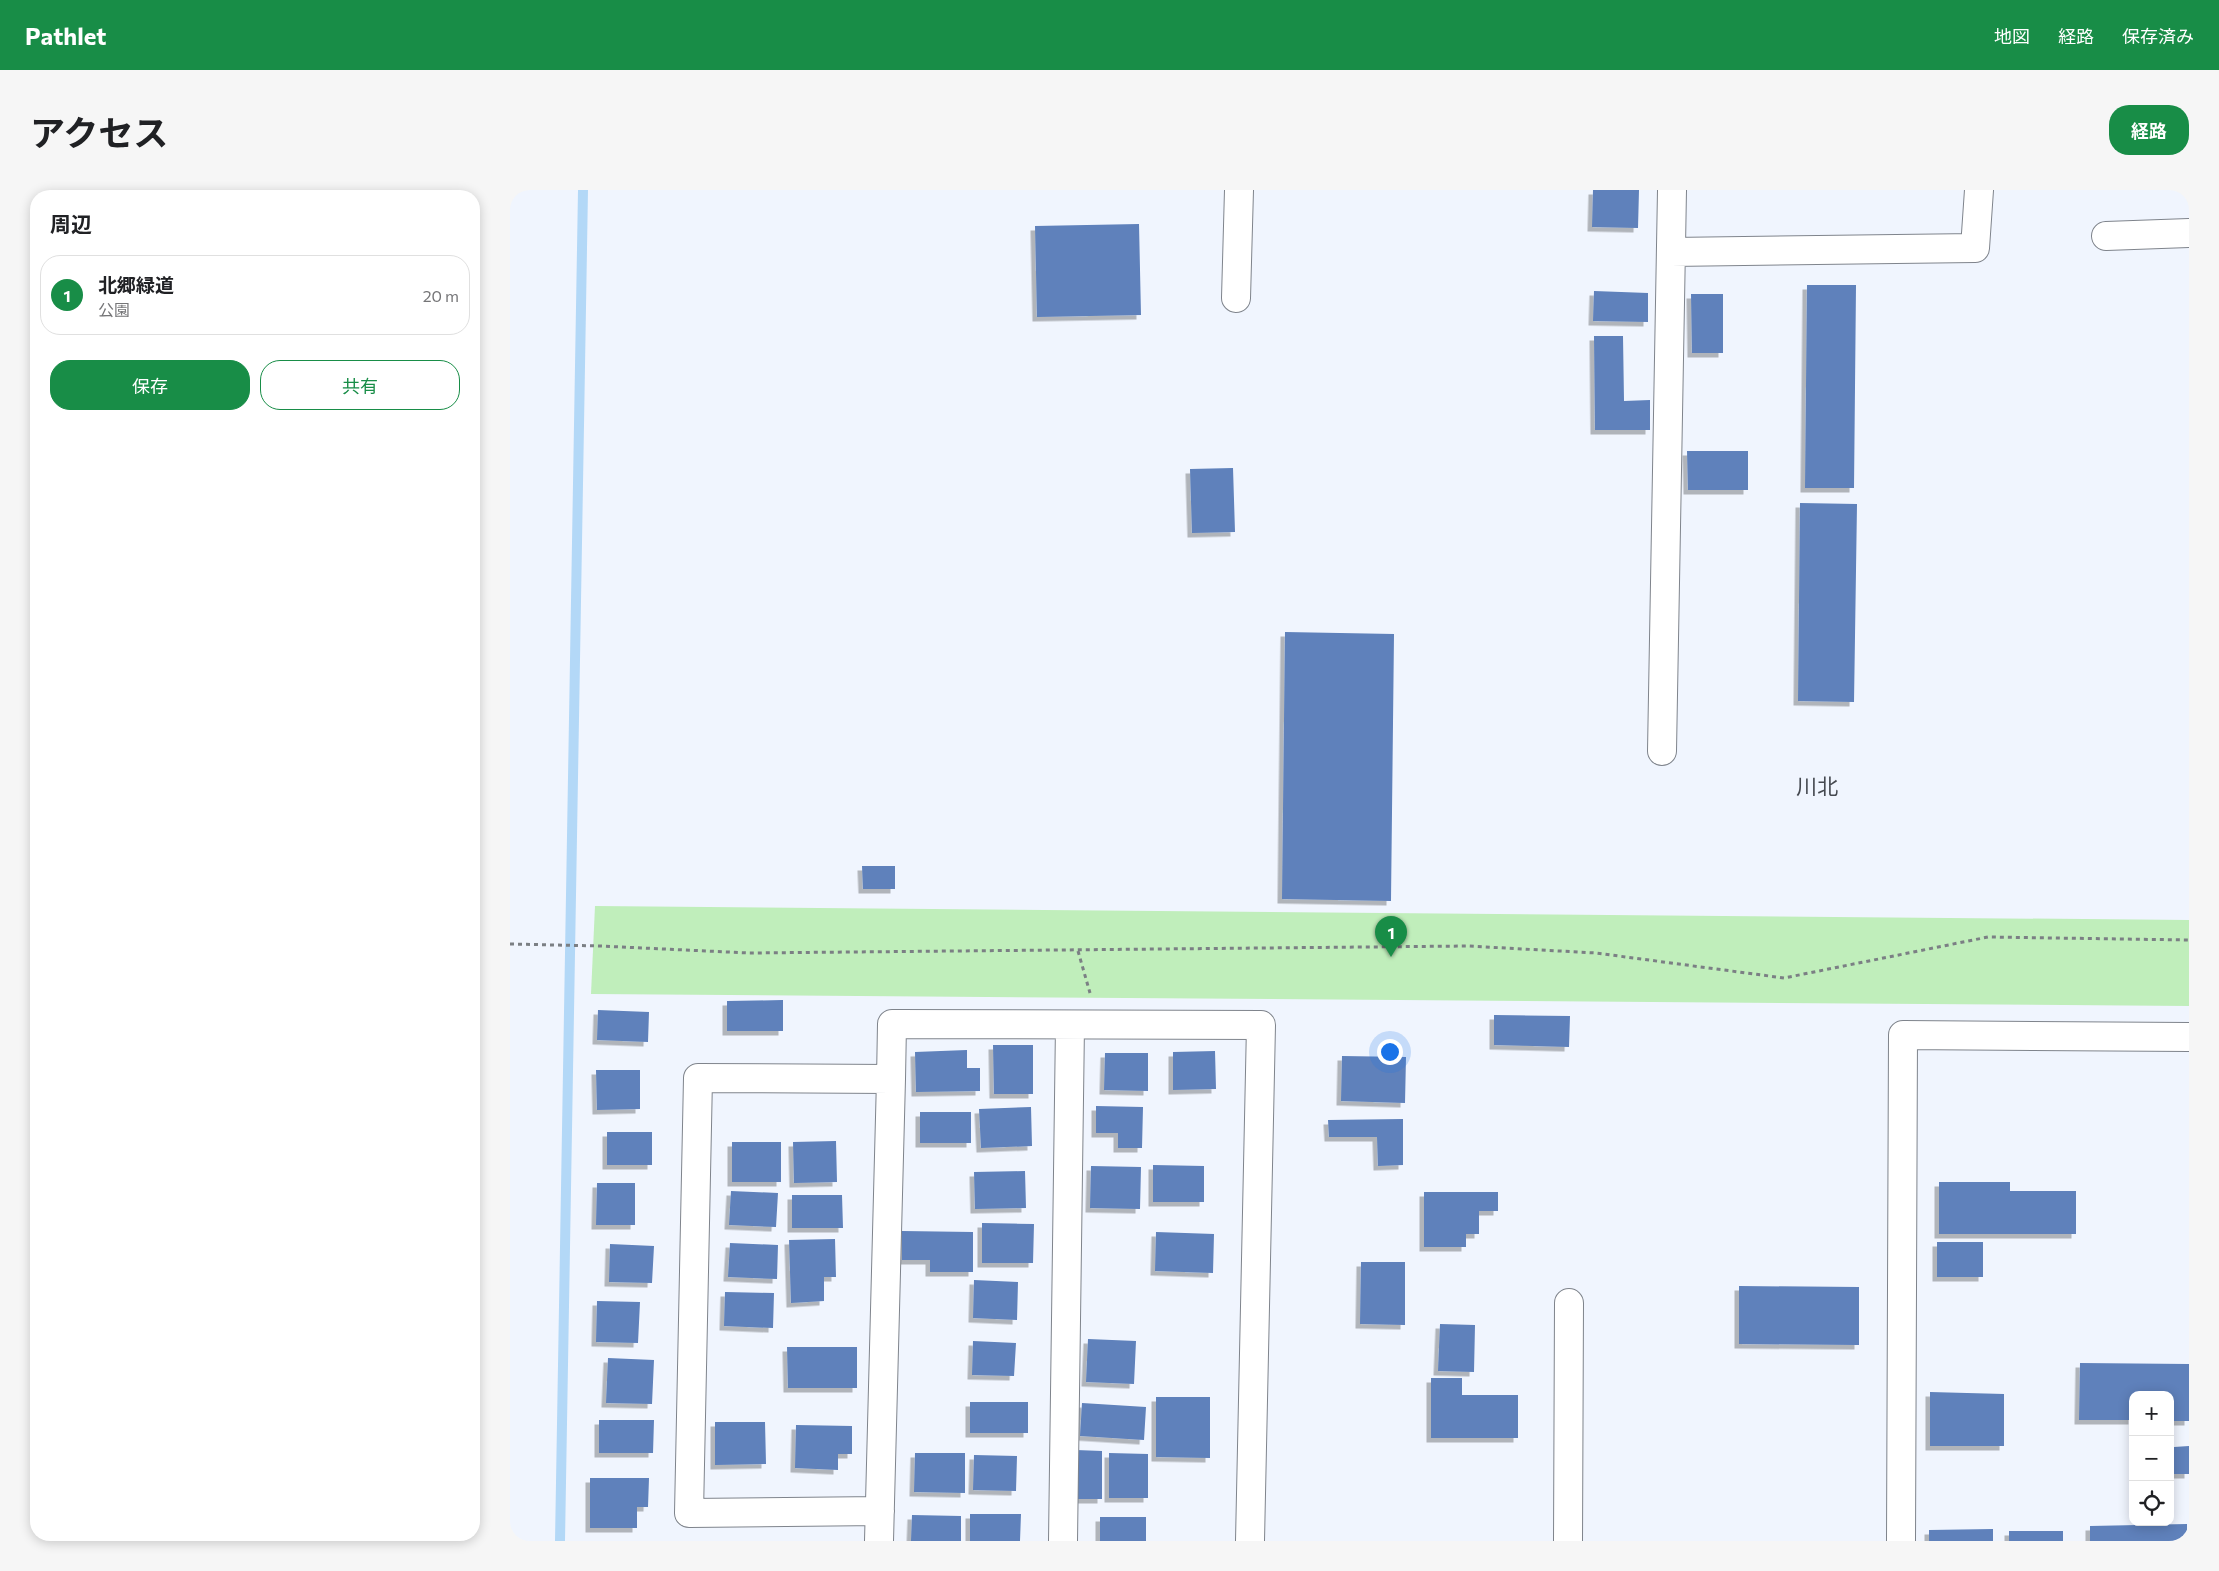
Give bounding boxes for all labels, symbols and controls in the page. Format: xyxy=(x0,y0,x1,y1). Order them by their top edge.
text: Pathlet xyxy=(25,21,106,50)
text: 地図 xyxy=(1994,25,2030,47)
text: 経路 xyxy=(2058,25,2094,47)
text: 保存済み xyxy=(2122,25,2194,47)
button: 経路 xyxy=(2109,105,2189,155)
text: アクセス xyxy=(30,110,168,153)
text: 周辺 xyxy=(50,211,92,236)
text: 北郷緑道 xyxy=(98,273,174,296)
text: 1 xyxy=(63,286,71,305)
text: 20 m xyxy=(423,286,459,305)
text: 公園 xyxy=(98,300,130,319)
button: 保存 xyxy=(50,360,250,410)
button: 共有 xyxy=(260,360,460,410)
district label: 川北 xyxy=(1796,773,1838,798)
pin: 1 xyxy=(1375,916,1407,957)
your location xyxy=(1377,1039,1403,1065)
map controls xyxy=(2129,1391,2174,1526)
button: + xyxy=(2129,1391,2174,1436)
button: − xyxy=(2129,1436,2174,1481)
button: locate xyxy=(2129,1481,2174,1526)

